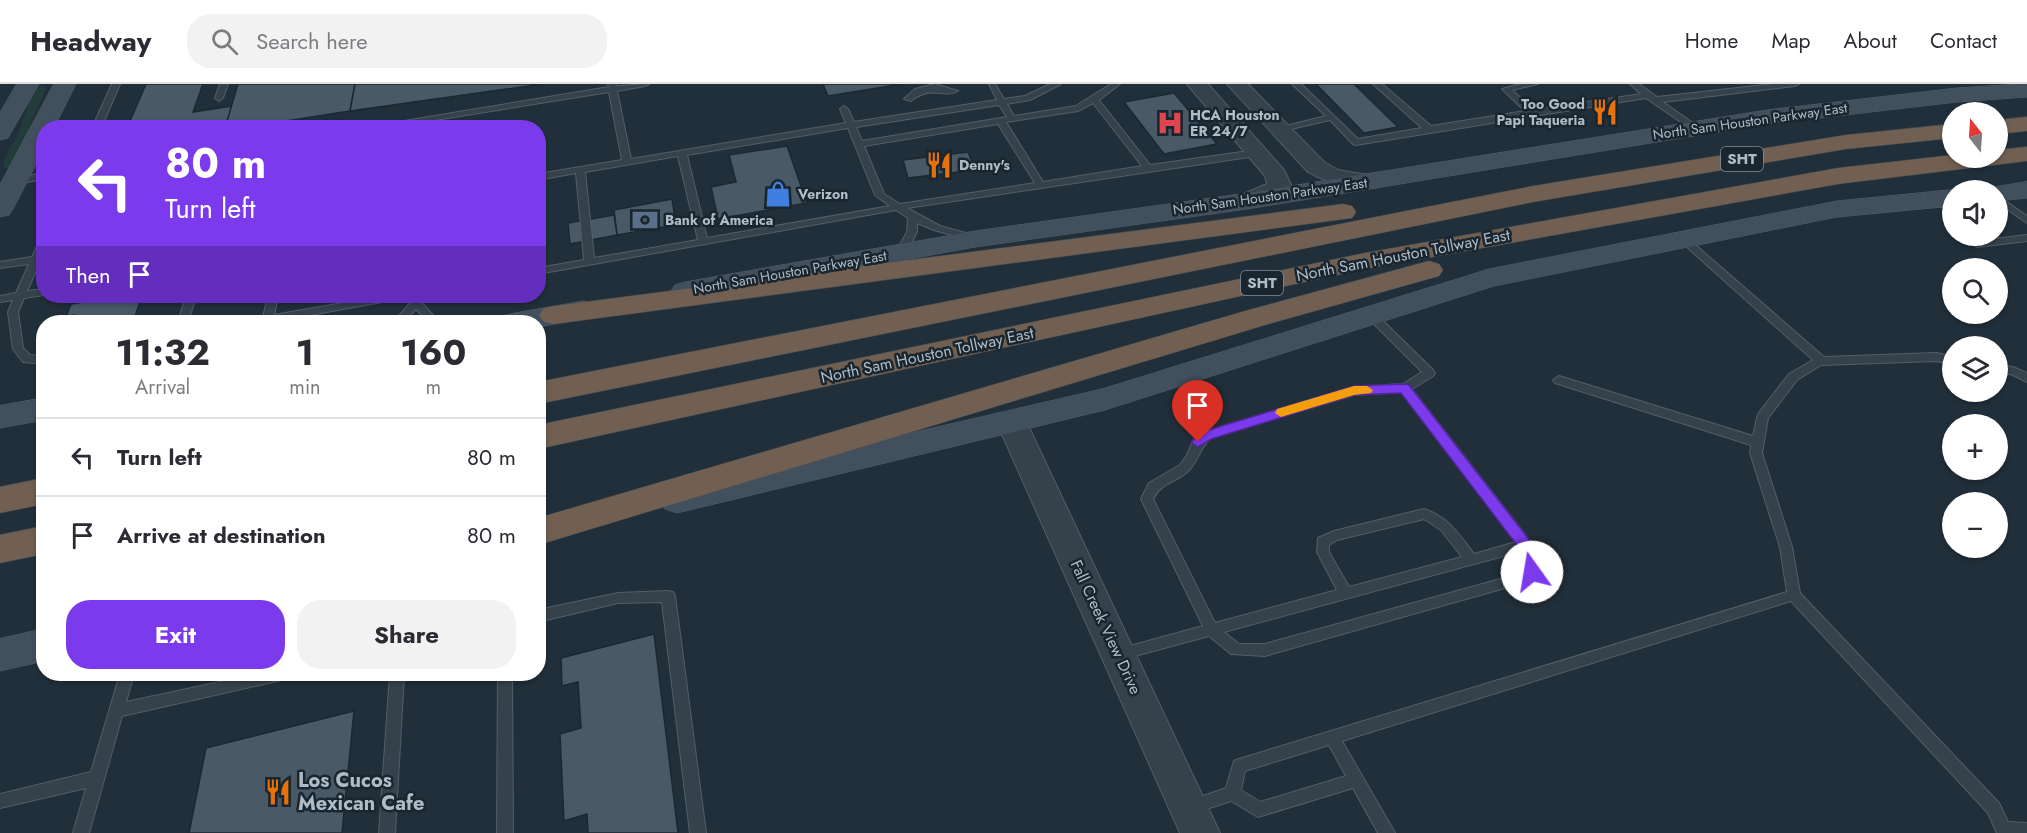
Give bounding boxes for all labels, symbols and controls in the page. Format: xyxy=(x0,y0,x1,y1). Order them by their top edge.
search box xyxy=(187,14,607,68)
text: Headway xyxy=(30,21,151,62)
icon: search xyxy=(208,25,241,58)
text: Search here xyxy=(256,25,368,57)
text: Home xyxy=(1685,26,1738,56)
text: Map xyxy=(1771,26,1811,56)
text: About xyxy=(1844,26,1897,56)
text: Contact xyxy=(1930,26,1997,56)
place label: Too Good Papi Taqueria xyxy=(1497,94,1585,130)
restaurant icon: Too Good Papi Taqueria xyxy=(1590,97,1620,127)
street label: North Sam Houston Parkway East xyxy=(1652,97,1849,145)
north arrow xyxy=(1942,102,2008,168)
map controls xyxy=(1942,102,2008,558)
place label: HCA Houston ER 24/7 xyxy=(1190,105,1280,141)
hospital icon: HCA Houston ER 24/7 xyxy=(1155,108,1185,138)
text: 80 m xyxy=(165,133,266,194)
icon: left xyxy=(66,144,144,222)
road number: SHT xyxy=(1721,147,1763,171)
restaurant icon: Denny's xyxy=(924,150,954,180)
place label: Denny's xyxy=(959,155,1011,175)
street label: North Sam Houston Parkway East xyxy=(1172,172,1369,220)
shop icon: Verizon xyxy=(763,179,793,209)
button: sound xyxy=(1942,180,2008,246)
place label: Verizon xyxy=(797,184,848,204)
text: Turn left xyxy=(165,189,255,228)
bank icon: Bank of America xyxy=(630,205,660,235)
place label: Bank of America xyxy=(665,210,773,230)
street label: North Sam Houston Tollway East xyxy=(1294,223,1512,287)
street label: North Sam Houston Parkway East xyxy=(692,245,889,299)
icon: arrive xyxy=(123,258,156,291)
button: search xyxy=(1942,258,2008,324)
text: Then xyxy=(66,259,111,291)
road number: SHT xyxy=(1241,271,1283,295)
street label: North Sam Houston Tollway East xyxy=(818,321,1036,389)
text: 11:32 xyxy=(116,326,210,378)
text: 1 xyxy=(296,326,314,378)
text: 160 xyxy=(400,326,466,378)
button: layers xyxy=(1942,336,2008,402)
text: Arrival xyxy=(135,373,190,402)
text: min xyxy=(289,373,321,402)
text: m xyxy=(425,373,441,402)
pin xyxy=(1172,380,1223,442)
icon: arrive xyxy=(1181,389,1214,422)
button: + xyxy=(1942,414,2008,480)
icon: left xyxy=(66,441,99,474)
text: Turn left xyxy=(117,441,202,473)
text: 80 m xyxy=(467,441,516,473)
button: − xyxy=(1942,492,2008,558)
icon: arrive xyxy=(66,519,99,552)
text: Arrive at destination xyxy=(117,519,326,551)
text: 80 m xyxy=(467,519,516,551)
position arrow xyxy=(1500,540,1564,604)
street label: Fall Creek View Drive xyxy=(1065,556,1147,698)
button: Exit xyxy=(66,600,285,669)
button: Share xyxy=(297,600,516,669)
place label: Los Cucos Mexican Cafe xyxy=(298,766,424,818)
restaurant icon: Los Cucos Mexican Cafe xyxy=(263,777,293,807)

